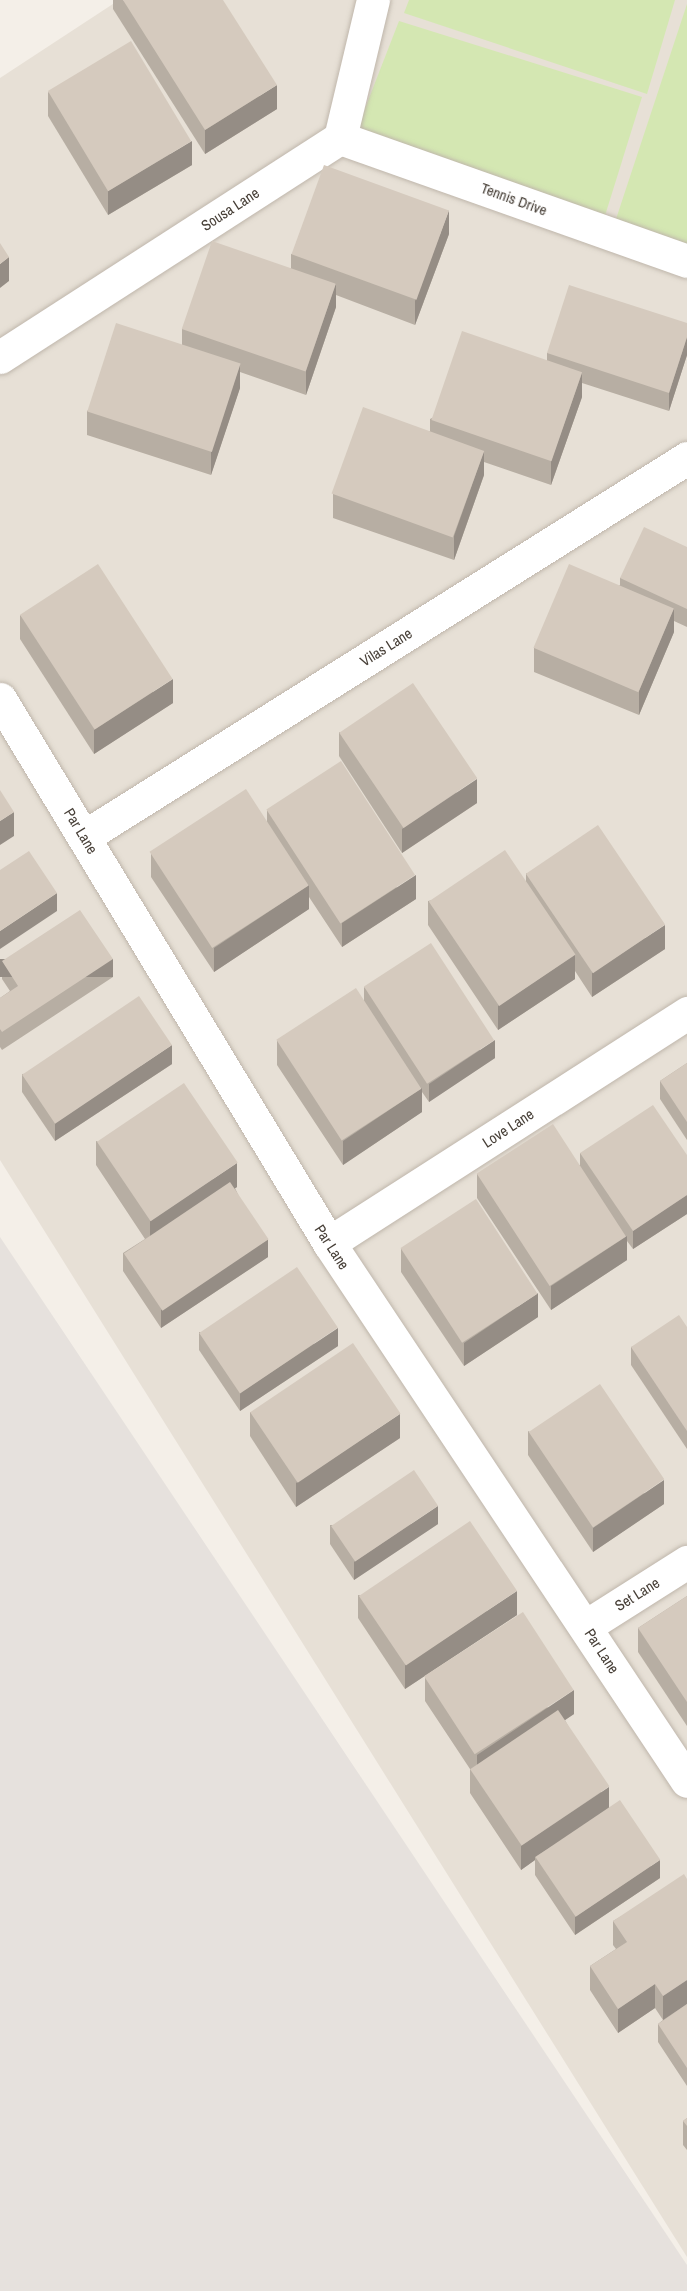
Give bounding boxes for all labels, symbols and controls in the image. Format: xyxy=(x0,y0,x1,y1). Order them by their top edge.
street label: Tennis Drive xyxy=(478,179,550,219)
street label: Sousa Lane xyxy=(198,184,262,234)
street label: Vilas Lane xyxy=(357,624,415,670)
street label: Par Lane xyxy=(60,805,102,857)
street label: Love Lane xyxy=(479,1105,537,1151)
street label: Par Lane xyxy=(311,1221,353,1273)
street label: Set Lane xyxy=(611,1573,663,1615)
street label: Par Lane xyxy=(581,1625,623,1677)

